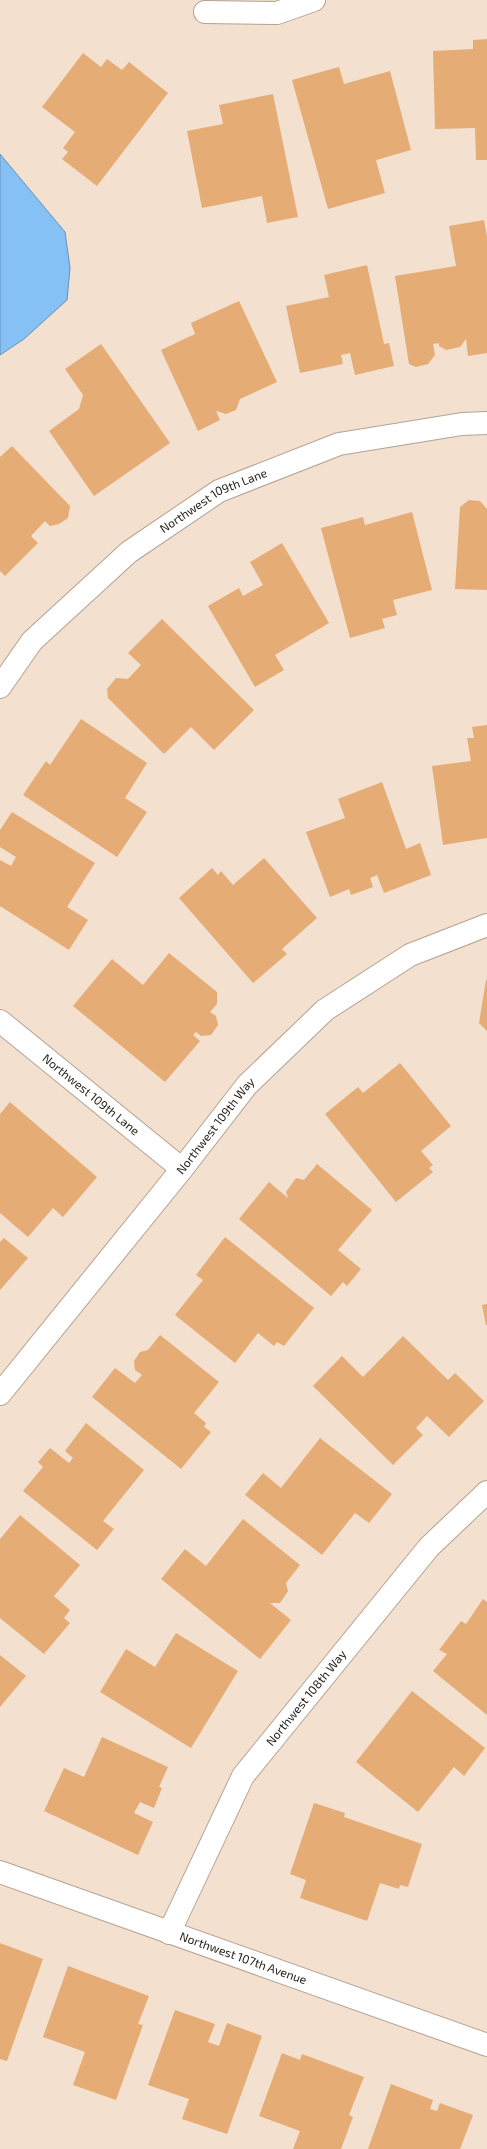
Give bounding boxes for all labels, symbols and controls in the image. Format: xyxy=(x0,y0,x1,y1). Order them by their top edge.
street label: Northwest 109th Lane xyxy=(157,465,269,535)
street label: Northwest 109th Lane xyxy=(40,1051,143,1138)
street label: Northwest 109th Way xyxy=(173,1073,257,1176)
street label: Northwest 108th Way xyxy=(263,1646,349,1748)
street label: Northwest 107th Avenue xyxy=(178,1928,309,1986)

